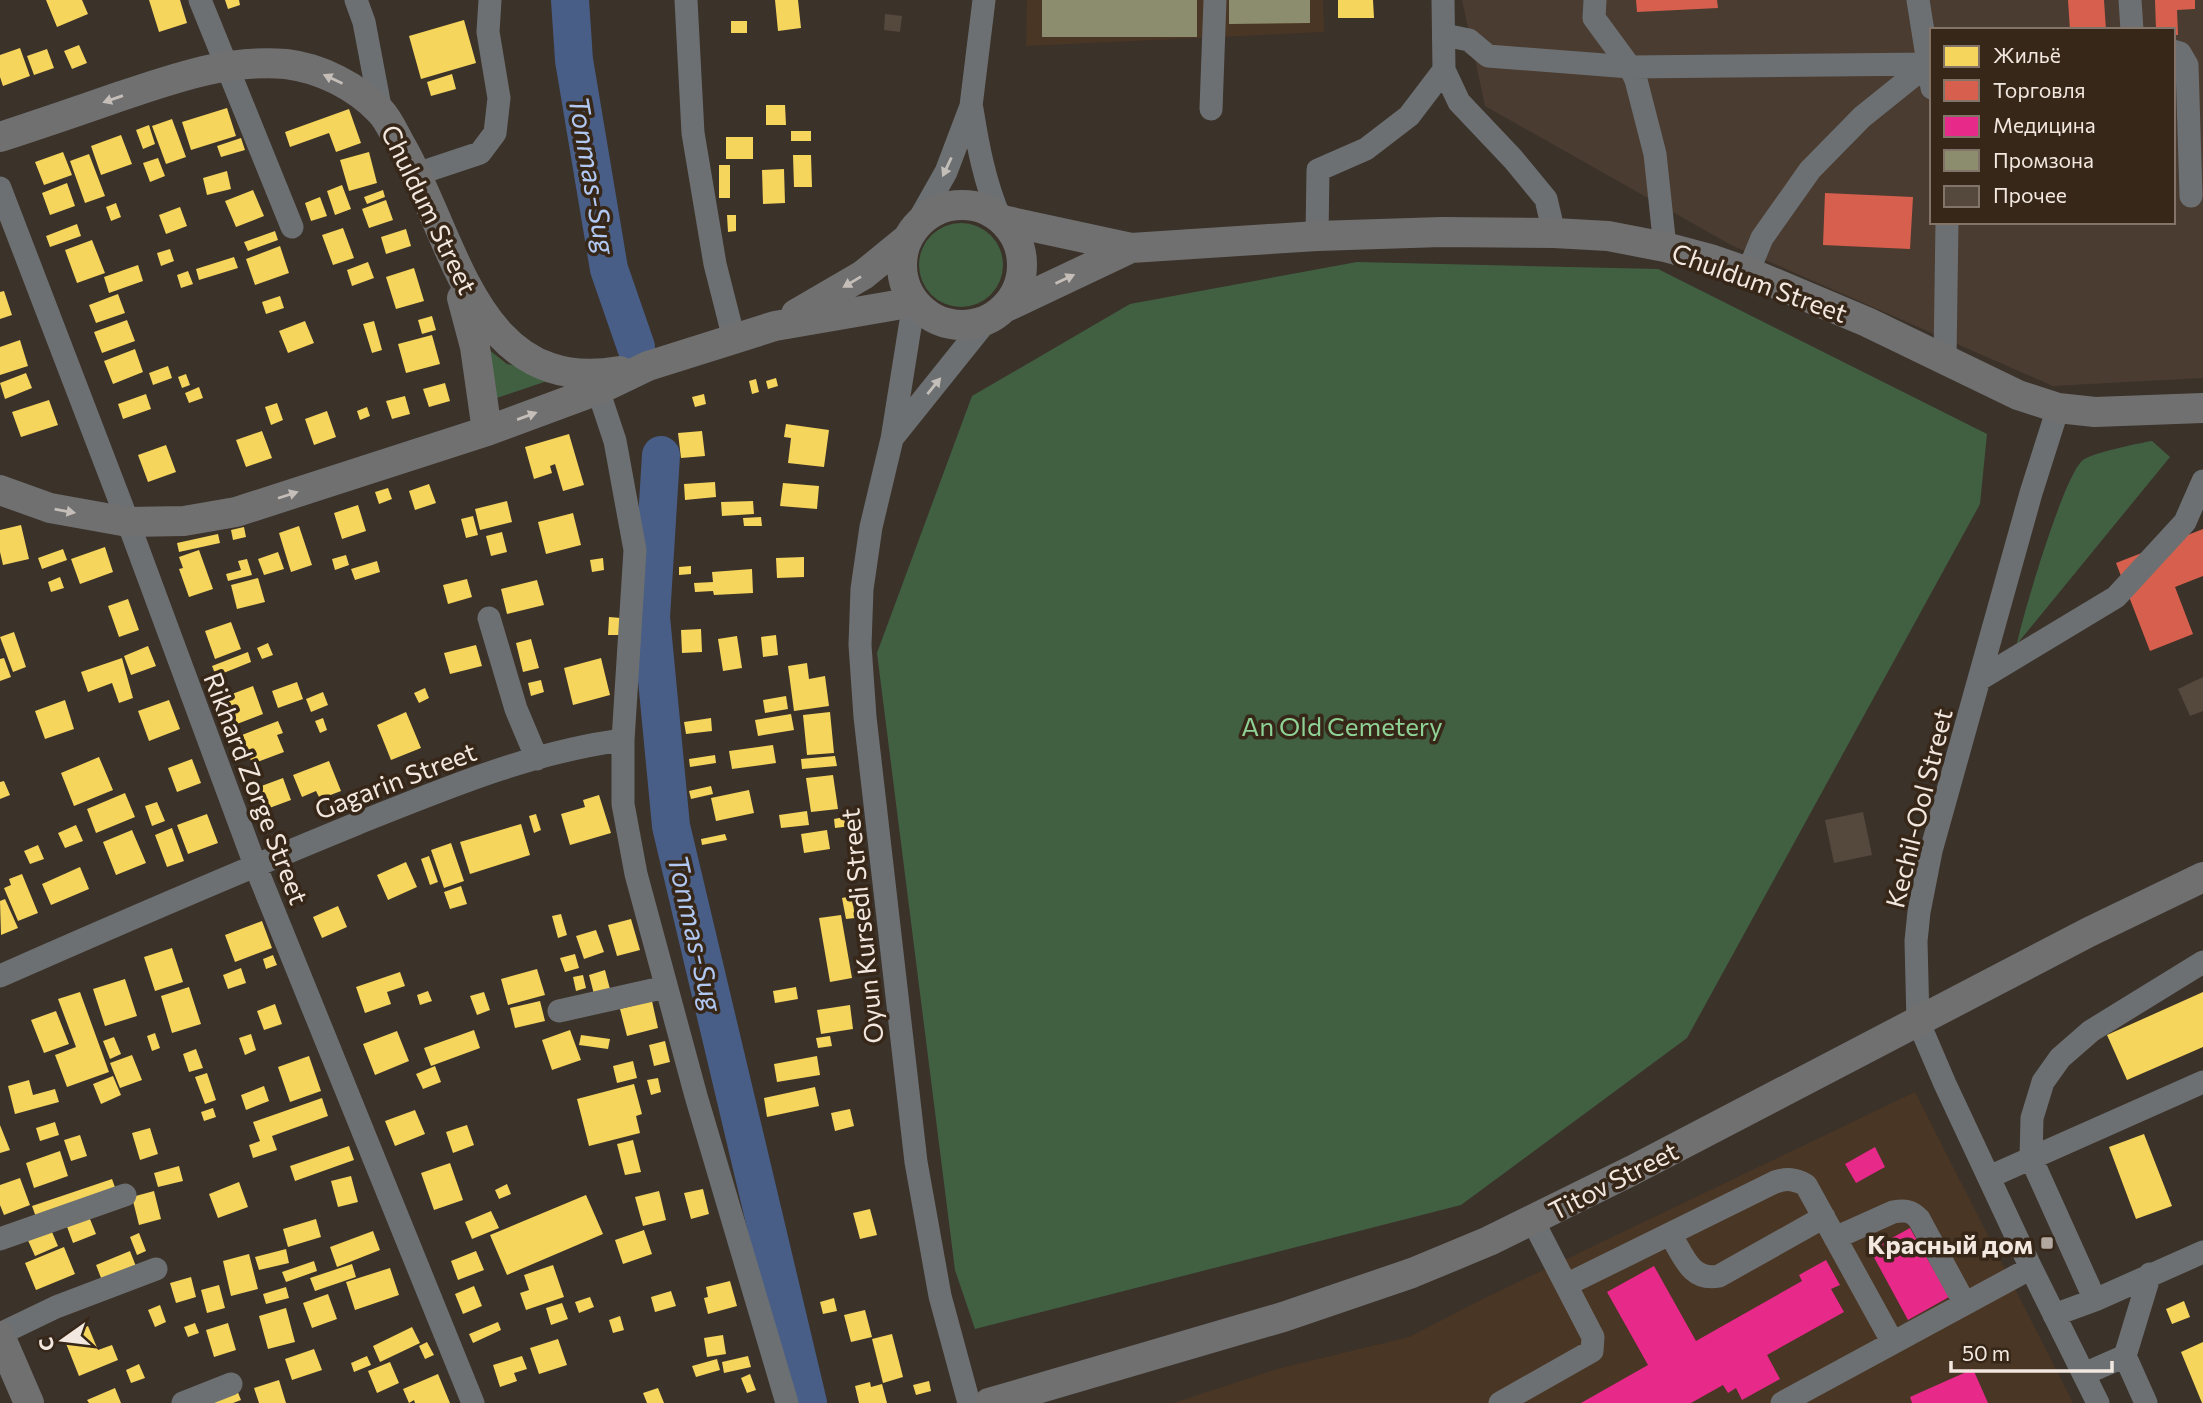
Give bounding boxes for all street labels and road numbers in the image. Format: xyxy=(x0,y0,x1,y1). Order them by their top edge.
street label: Chuldum Street xyxy=(376,119,484,299)
street label: Chuldum Street xyxy=(1668,236,1852,328)
street label: Rikhard Zorge Street xyxy=(198,668,316,908)
street label: Kechil-Ool Street xyxy=(1878,705,1958,911)
street label: Gagarin Street xyxy=(310,735,480,825)
street label: Oyun Kursedi Street xyxy=(833,807,889,1045)
street label: Titov Street xyxy=(1543,1134,1683,1226)

